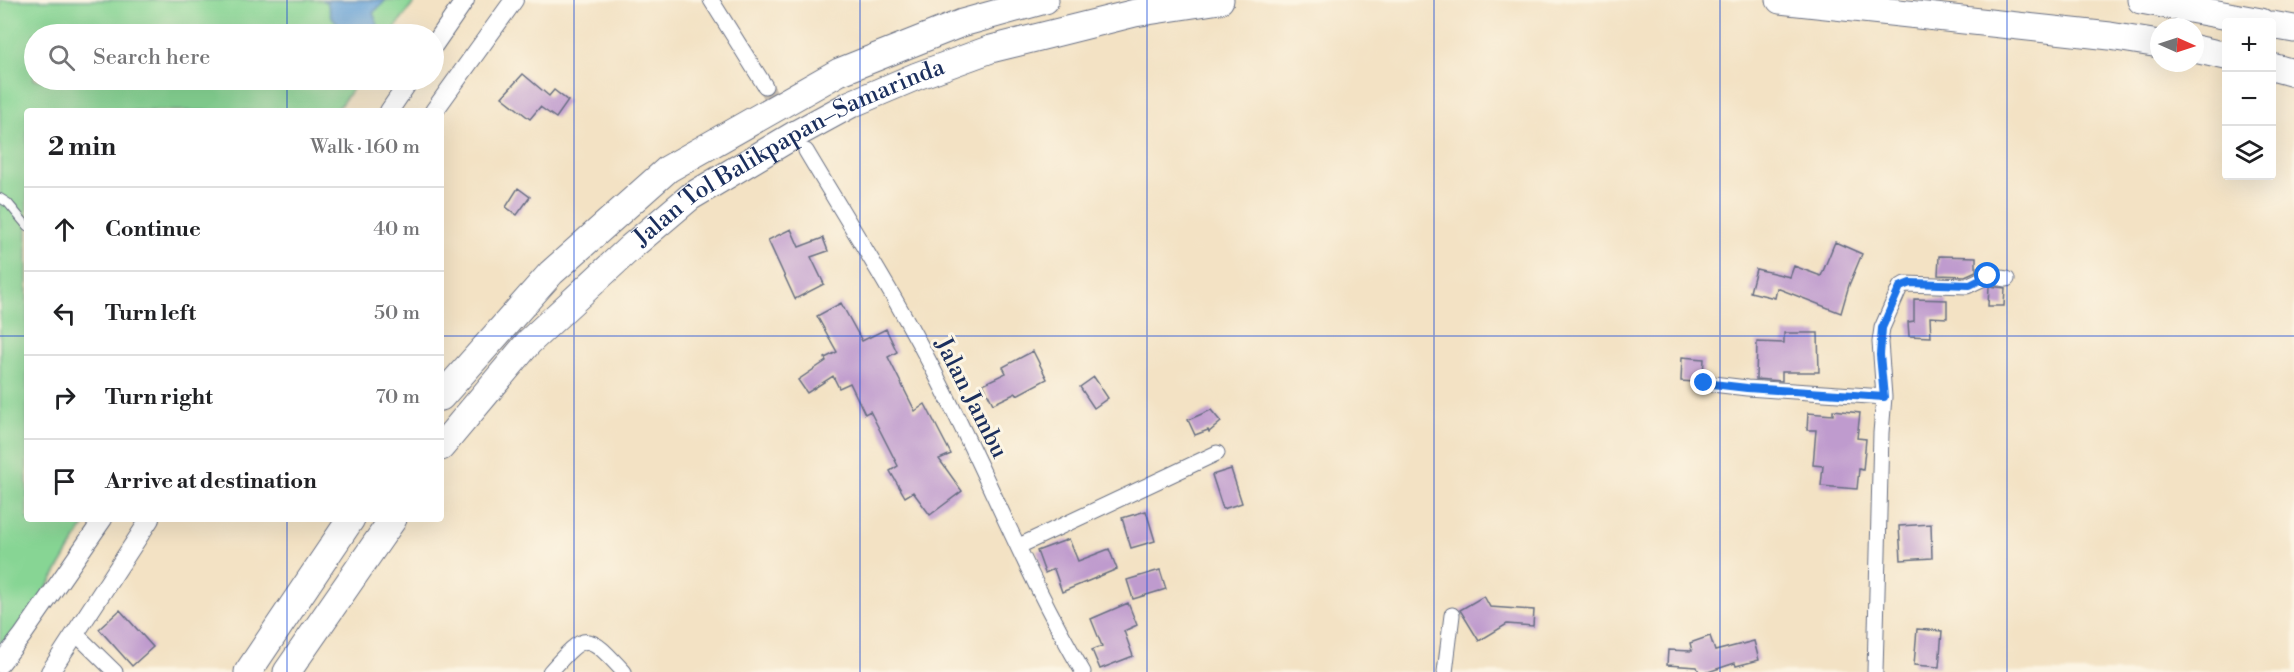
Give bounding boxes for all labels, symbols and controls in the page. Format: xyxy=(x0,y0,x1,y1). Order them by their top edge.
north arrow xyxy=(2150,18,2204,72)
map controls xyxy=(2222,18,2276,180)
button: + xyxy=(2222,18,2276,72)
search box xyxy=(24,24,444,90)
icon: search xyxy=(45,41,78,74)
text: Search here xyxy=(93,44,210,71)
street label: Jalan Tol Balikpapan–Samarinda xyxy=(627,52,949,254)
button: − xyxy=(2222,72,2276,126)
button: layers xyxy=(2222,126,2276,180)
text: 2 min xyxy=(48,131,116,163)
text: Walk · 160 m xyxy=(310,135,420,160)
icon: ahead xyxy=(48,213,81,246)
text: Continue xyxy=(105,216,201,243)
text: 40 m xyxy=(373,217,420,242)
route start xyxy=(1974,262,2000,288)
icon: left xyxy=(48,297,81,330)
text: Turn left xyxy=(105,300,196,327)
text: 50 m xyxy=(374,301,420,326)
street label: Jalan Jambu xyxy=(927,332,1014,464)
route end xyxy=(1690,369,1716,395)
icon: right xyxy=(48,381,81,414)
text: Turn right xyxy=(105,384,213,411)
text: 70 m xyxy=(376,385,420,410)
icon: arrive xyxy=(48,465,81,498)
text: Arrive at destination xyxy=(105,468,317,495)

